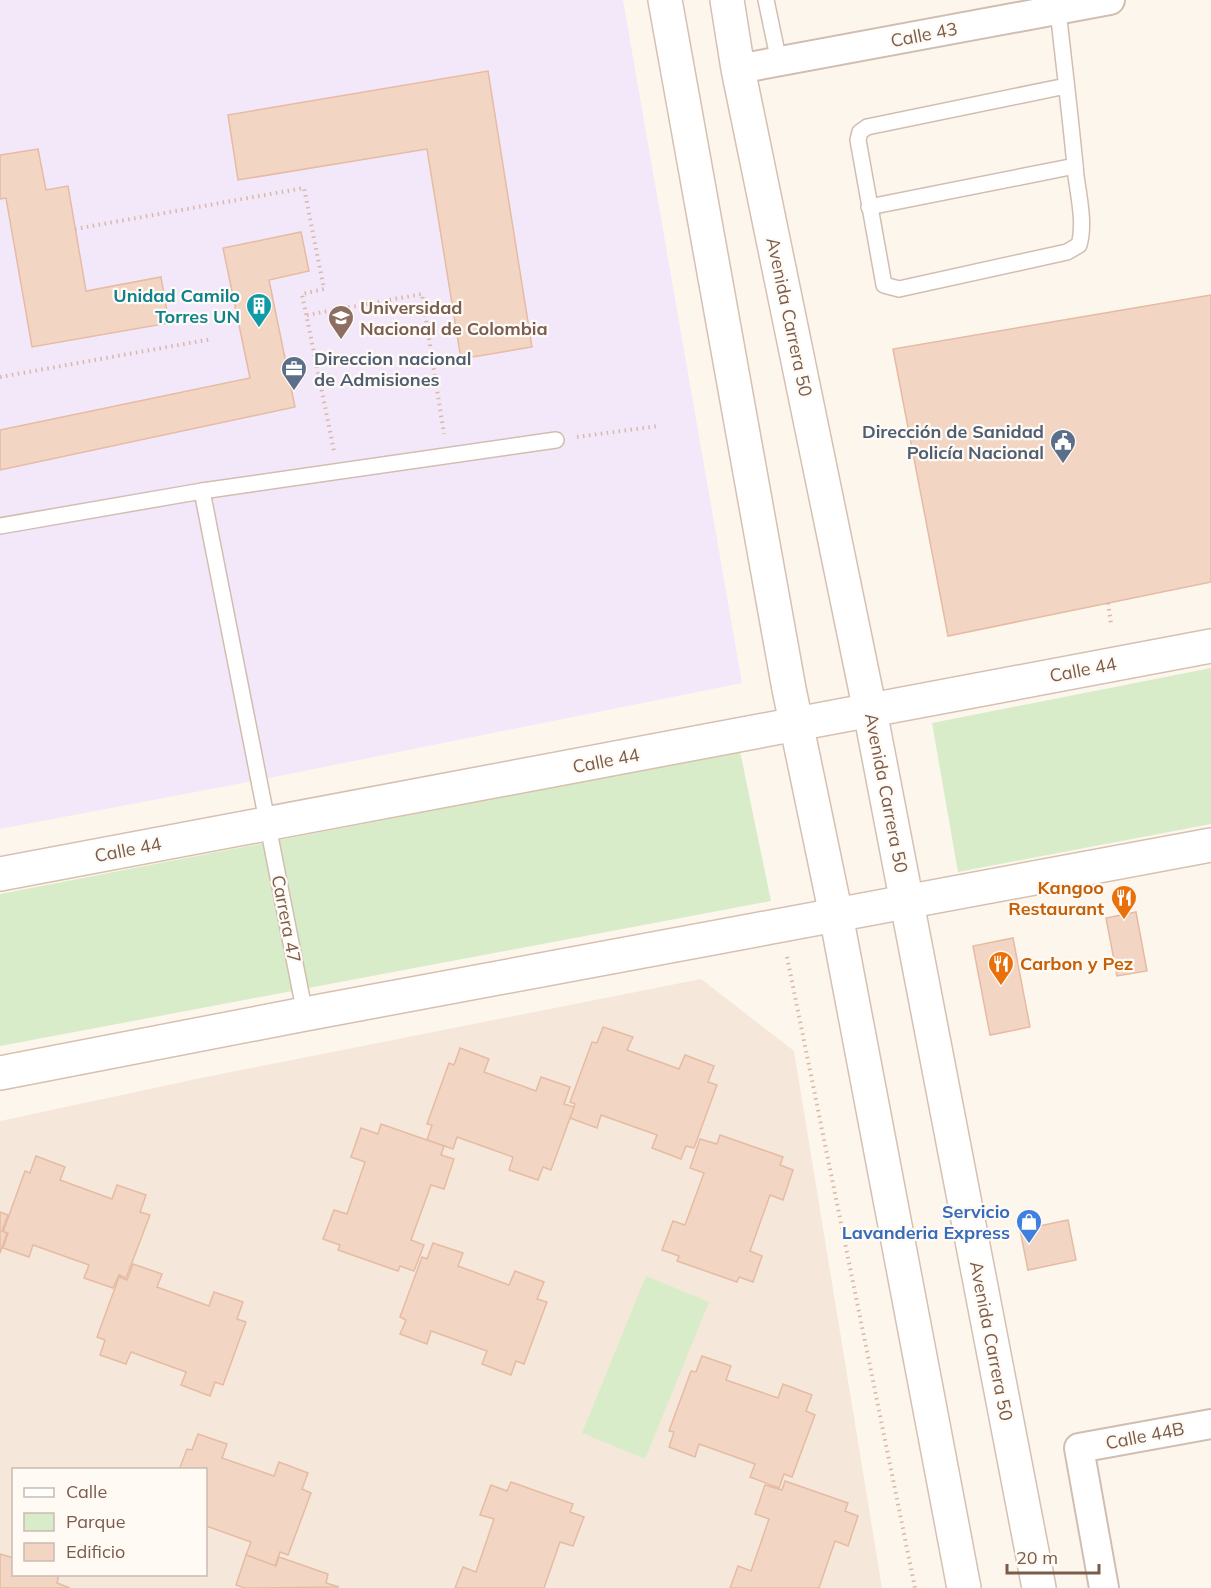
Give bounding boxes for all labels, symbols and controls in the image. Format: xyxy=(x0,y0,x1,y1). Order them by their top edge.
street label: Calle 43 xyxy=(889,17,959,52)
street label: Avenida Carrera 50 xyxy=(761,235,818,399)
place label: Unidad Camilo Torres UN xyxy=(113,284,240,328)
building icon: Unidad Camilo Torres UN xyxy=(244,291,274,329)
place label: Universidad Nacional de Colombia xyxy=(360,296,548,340)
school or university icon: Universidad Nacional de Colombia xyxy=(326,303,356,341)
place label: Direccion nacional de Admisiones xyxy=(314,347,471,391)
office icon: Direccion nacional de Admisiones xyxy=(279,354,309,392)
place label: Dirección de Sanidad Policía Nacional xyxy=(862,420,1044,464)
public building icon: Dirección de Sanidad Policía Nacional xyxy=(1048,427,1078,465)
street label: Calle 44 xyxy=(1048,652,1118,687)
street label: Avenida Carrera 50 xyxy=(860,711,913,875)
street label: Calle 44 xyxy=(571,743,641,778)
street label: Calle 44 xyxy=(93,832,163,867)
street label: Carrera 47 xyxy=(267,873,306,965)
place label: Kangoo Restaurant xyxy=(1008,876,1104,920)
restaurant icon: Kangoo Restaurant xyxy=(1109,883,1139,921)
restaurant icon: Carbon y Pez xyxy=(986,949,1016,987)
place label: Carbon y Pez xyxy=(1020,952,1133,975)
place label: Servicio Lavanderia Express xyxy=(842,1200,1010,1244)
shop icon: Servicio Lavanderia Express xyxy=(1014,1207,1044,1245)
street label: Avenida Carrera 50 xyxy=(965,1259,1018,1423)
street label: Calle 44B xyxy=(1104,1417,1186,1454)
legend xyxy=(12,1468,207,1576)
text: Calle xyxy=(66,1480,107,1503)
text: Parque xyxy=(66,1510,125,1533)
scale bar xyxy=(1007,1537,1098,1575)
text: Edificio xyxy=(66,1540,125,1563)
text: 20 m xyxy=(1016,1546,1058,1569)

